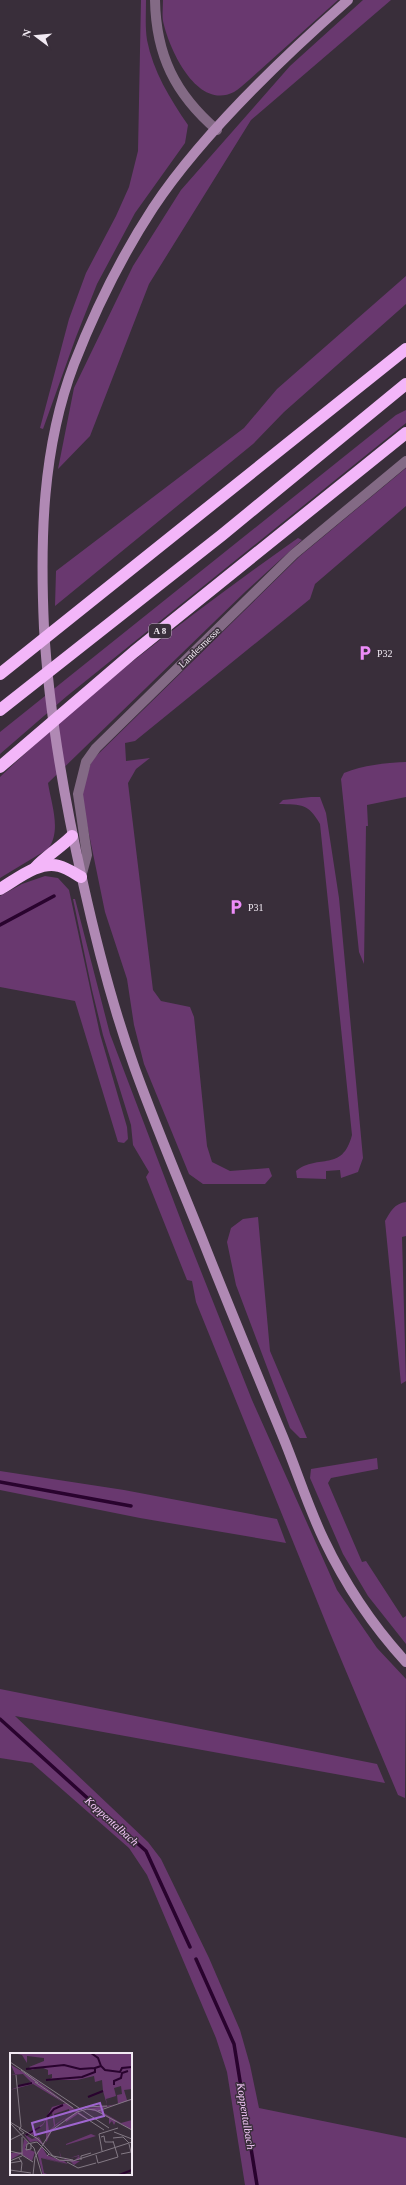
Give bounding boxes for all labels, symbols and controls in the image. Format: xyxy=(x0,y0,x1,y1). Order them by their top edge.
north arrow xyxy=(16,16,56,56)
text: N xyxy=(20,28,33,39)
road number: A 8 xyxy=(149,624,171,638)
street label: Landesmesse xyxy=(176,624,223,670)
parking icon: P32 xyxy=(356,644,374,662)
place label: P32 xyxy=(377,648,393,659)
parking icon: P31 xyxy=(227,898,245,916)
place label: P31 xyxy=(248,902,264,913)
water label: Koppentalbach xyxy=(82,1793,141,1848)
inset map xyxy=(10,2053,132,2175)
water label: Koppentalbach xyxy=(235,2081,257,2151)

